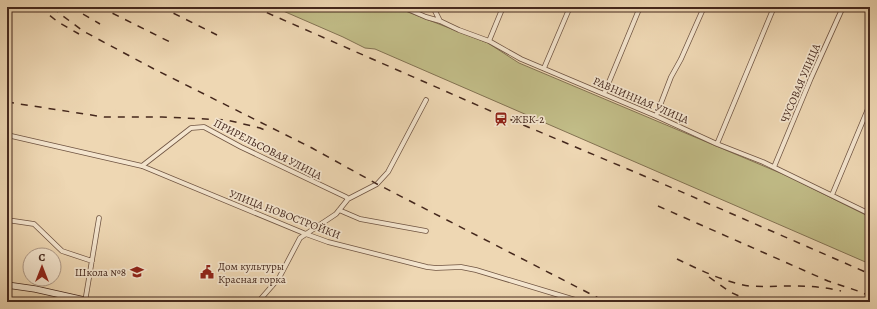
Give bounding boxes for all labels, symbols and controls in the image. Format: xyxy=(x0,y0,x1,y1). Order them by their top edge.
street label: ЧУСОВАЯ УЛИЦА xyxy=(777,41,824,125)
street label: РАВНИННАЯ УЛИЦА xyxy=(591,73,692,128)
station icon: ЖБК-2 xyxy=(493,111,509,127)
place label: ЖБК-2 xyxy=(512,112,544,127)
street label: ПРИРЕЛЬСОВАЯ УЛИЦА xyxy=(211,116,325,184)
street label: УЛИЦА НОВОСТРОЙКИ xyxy=(227,186,343,243)
north arrow xyxy=(22,247,62,287)
text: С xyxy=(39,250,46,265)
place label: Дом культуры Красная горка xyxy=(218,259,287,287)
school or university icon: Школа №8 xyxy=(129,264,145,280)
public building icon: Дом культуры Красная горка xyxy=(199,264,215,280)
place label: Школа №8 xyxy=(75,265,126,280)

